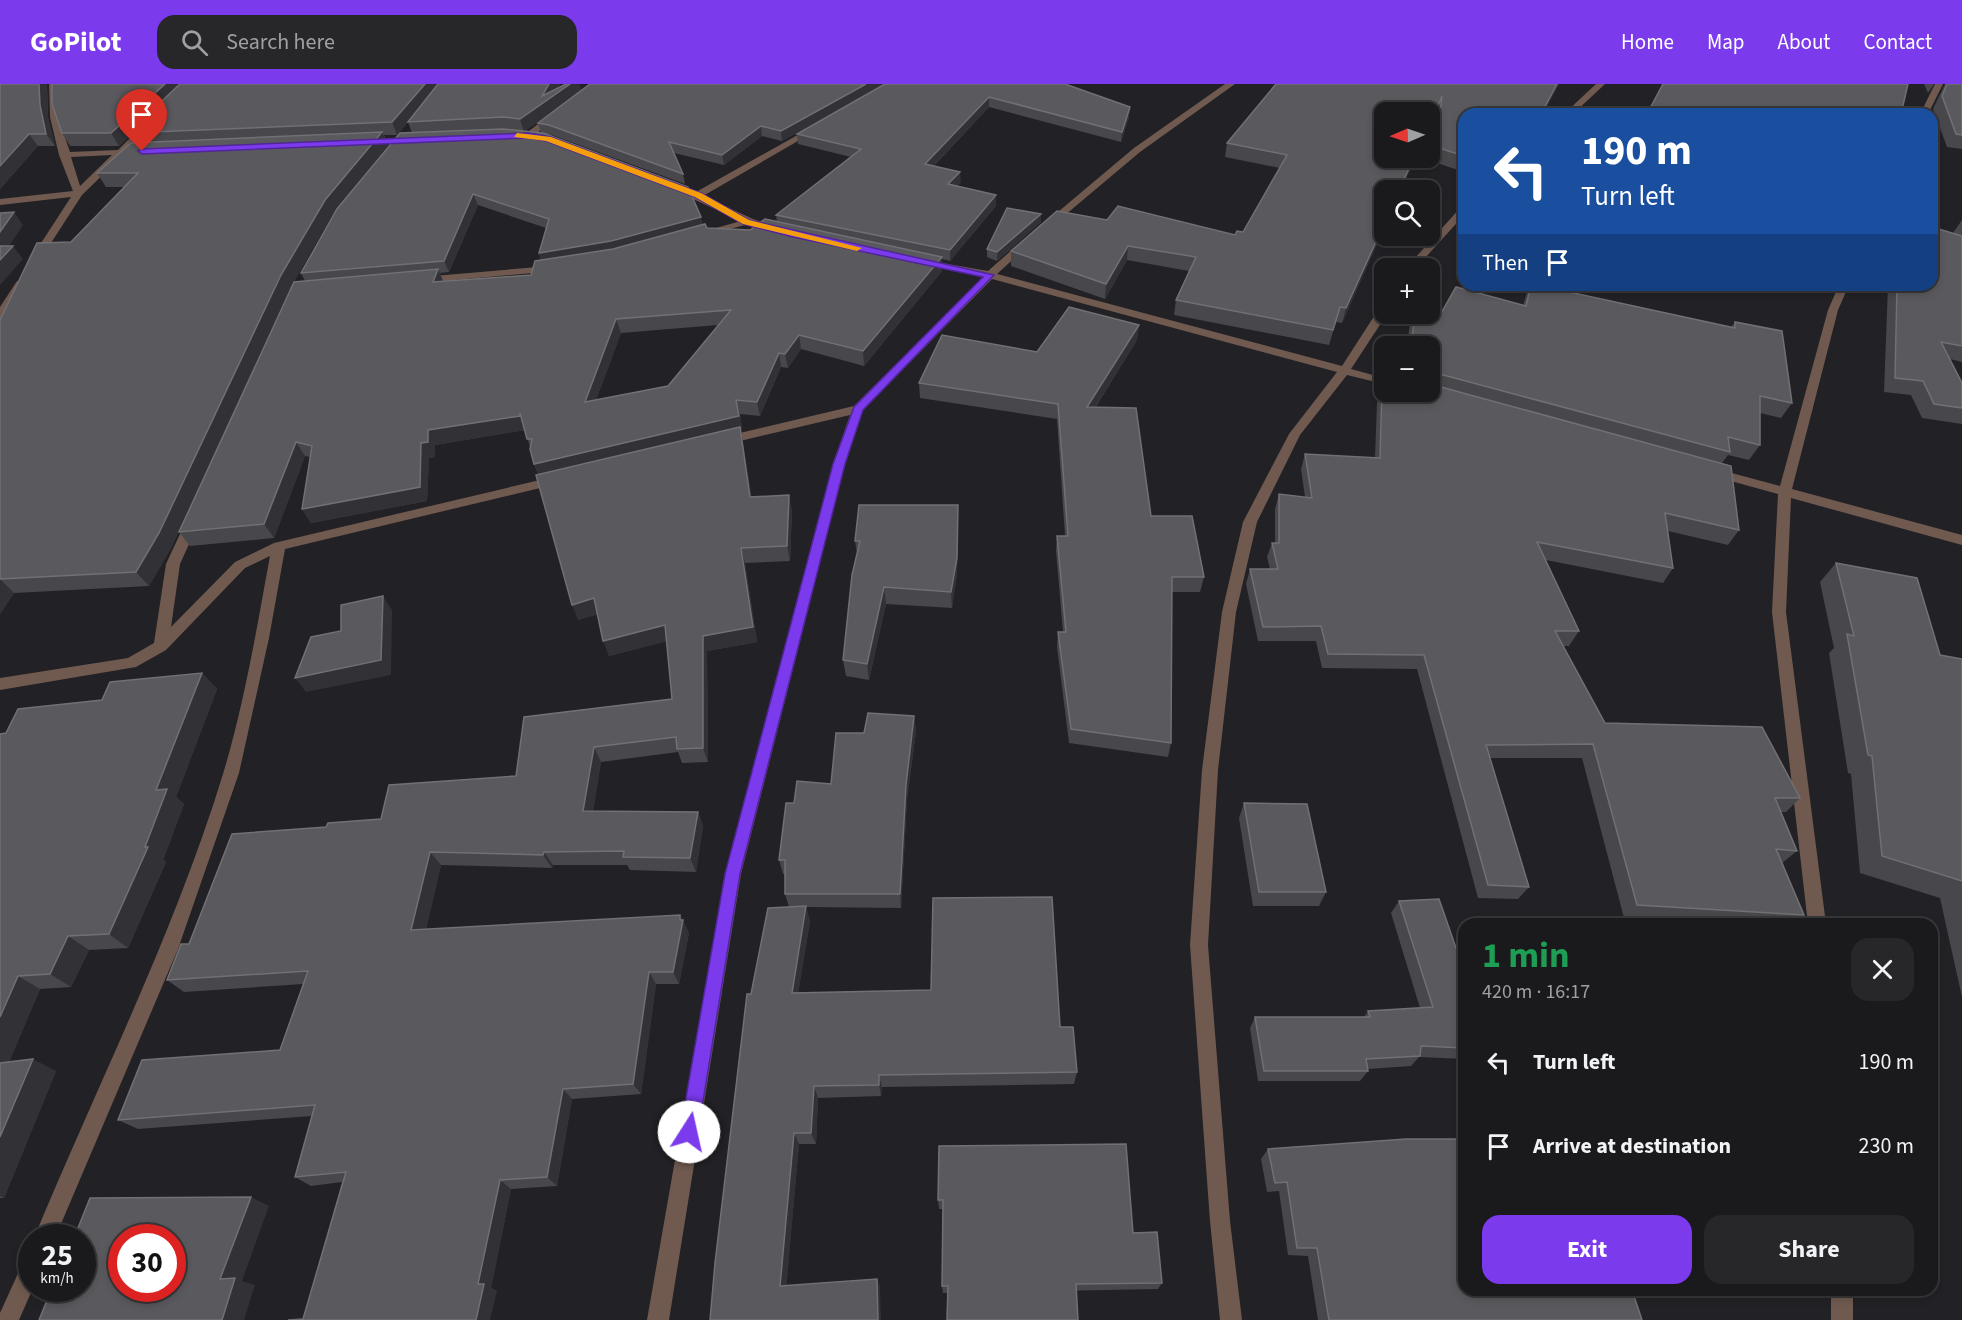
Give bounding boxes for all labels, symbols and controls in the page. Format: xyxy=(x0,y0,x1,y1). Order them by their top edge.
search box xyxy=(157,15,577,69)
text: GoPilot xyxy=(30,22,121,62)
icon: search xyxy=(178,26,211,59)
text: Search here xyxy=(226,26,335,58)
text: Home xyxy=(1621,27,1674,57)
text: Map xyxy=(1707,27,1745,57)
text: About xyxy=(1778,27,1830,57)
text: Contact xyxy=(1863,27,1932,57)
pin xyxy=(116,89,167,151)
icon: arrive xyxy=(125,98,158,131)
north arrow xyxy=(1374,102,1440,168)
map controls xyxy=(1374,102,1440,402)
text: 190 m xyxy=(1581,121,1692,181)
icon: left xyxy=(1482,132,1560,210)
text: Turn left xyxy=(1581,177,1675,216)
button: search xyxy=(1374,180,1440,246)
icon: arrive xyxy=(1541,246,1574,279)
text: Then xyxy=(1482,247,1529,279)
button: + xyxy=(1374,258,1440,324)
button: − xyxy=(1374,336,1440,402)
text: 1 min xyxy=(1482,930,1570,981)
button: close xyxy=(1851,938,1914,1001)
text: 420 m · 16:17 xyxy=(1482,978,1590,1006)
icon: left xyxy=(1482,1046,1515,1079)
text: Turn left xyxy=(1533,1046,1615,1078)
text: 190 m xyxy=(1859,1046,1914,1078)
position arrow xyxy=(657,1100,721,1164)
icon: arrive xyxy=(1482,1130,1515,1163)
text: Arrive at destination xyxy=(1533,1130,1731,1162)
text: 230 m xyxy=(1859,1130,1914,1162)
button: Exit xyxy=(1482,1215,1692,1284)
button: Share xyxy=(1704,1215,1914,1284)
speed limit sign: 30 xyxy=(108,1224,186,1302)
text: 25 xyxy=(41,1234,73,1277)
text: km/h xyxy=(40,1268,74,1289)

